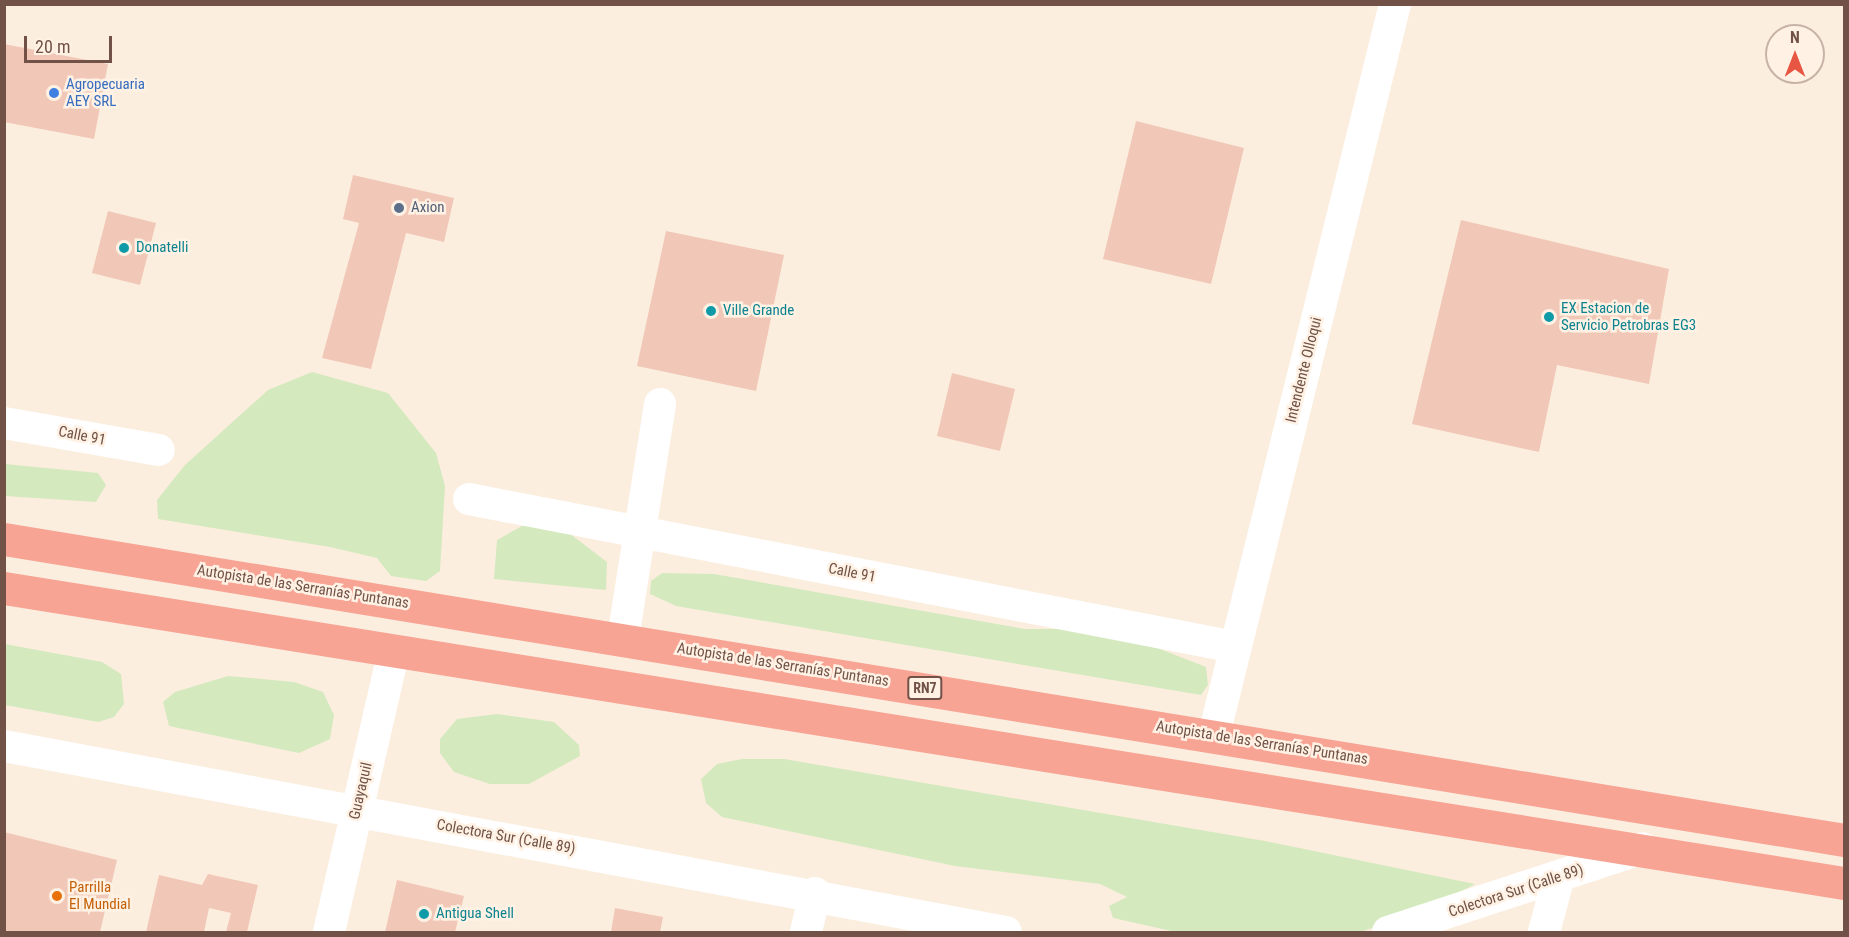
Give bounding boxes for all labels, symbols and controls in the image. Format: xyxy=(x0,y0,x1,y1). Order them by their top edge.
scale bar xyxy=(27,24,116,62)
north arrow xyxy=(1765,24,1825,84)
text: N xyxy=(1790,28,1800,47)
text: 20 m xyxy=(35,36,70,57)
place label: Agropecuaria AEY SRL xyxy=(66,75,145,110)
marker: Agropecuaria AEY SRL xyxy=(47,86,61,100)
place label: Axion xyxy=(411,199,444,217)
marker: Axion xyxy=(392,201,406,215)
place label: Donatelli xyxy=(136,239,188,257)
marker: Donatelli xyxy=(117,241,131,255)
place label: EX Estacion de Servicio Petrobras EG3 xyxy=(1561,299,1696,334)
place label: Ville Grande xyxy=(723,302,794,320)
marker: Ville Grande xyxy=(704,304,718,318)
marker: EX Estacion de Servicio Petrobras EG3 xyxy=(1542,310,1556,324)
street label: Intendente Olloqui xyxy=(1282,315,1326,425)
street label: Calle 91 xyxy=(57,423,107,449)
street label: Calle 91 xyxy=(827,560,877,586)
street label: Autopista de las Serranías Puntanas xyxy=(196,561,410,613)
street label: Autopista de las Serranías Puntanas xyxy=(676,639,890,691)
road number: RN7 xyxy=(907,677,943,699)
street label: Autopista de las Serranías Puntanas xyxy=(1155,717,1369,769)
street label: Guayaquil xyxy=(346,761,376,821)
street label: Colectora Sur (Calle 89) xyxy=(435,816,577,858)
street label: Colectora Sur (Calle 89) xyxy=(1446,861,1586,921)
place label: Parrilla El Mundial xyxy=(69,878,131,913)
marker: Parrilla El Mundial xyxy=(50,889,64,903)
place label: Antigua Shell xyxy=(436,905,514,923)
marker: Antigua Shell xyxy=(417,907,431,921)

